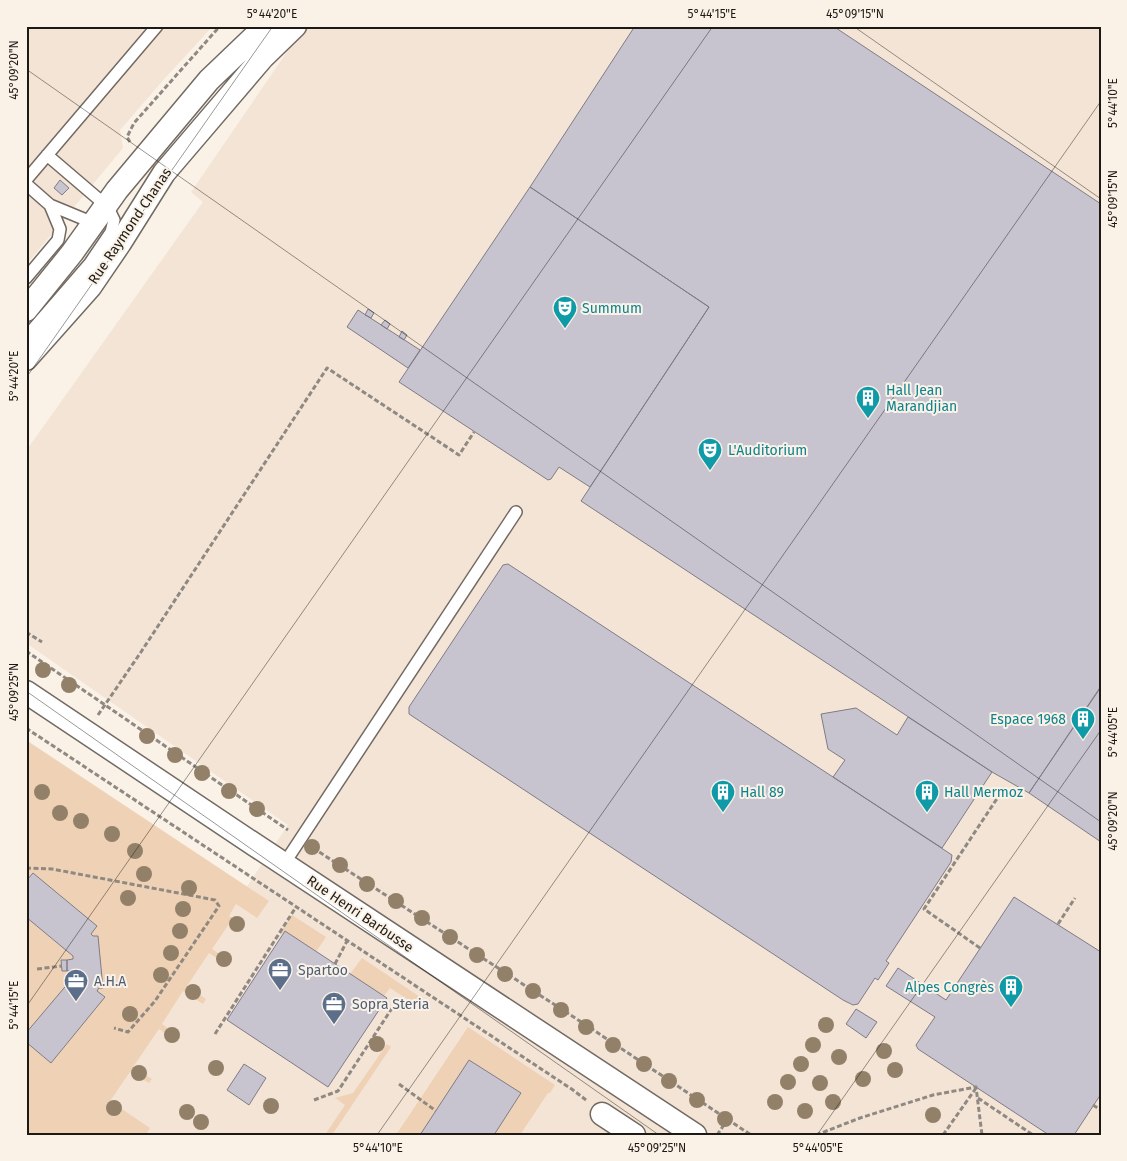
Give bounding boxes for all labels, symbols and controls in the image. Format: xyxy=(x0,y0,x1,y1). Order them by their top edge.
text: 5°44'20"E xyxy=(247,7,297,21)
text: 5°44'15"E xyxy=(687,7,737,21)
text: 45°09'15"N xyxy=(826,7,884,21)
text: 45°09'20"N xyxy=(7,40,21,100)
text: 5°44'10"E xyxy=(1106,78,1120,128)
street label: Rue Raymond Chanas xyxy=(85,164,176,287)
text: 45°09'15"N xyxy=(1106,170,1120,228)
theatre icon: Summum xyxy=(552,295,578,329)
place label: Summum xyxy=(582,300,642,317)
text: 5°44'20"E xyxy=(7,351,21,401)
place label: Hall Jean Marandjian xyxy=(886,382,957,415)
building icon: Hall Jean Marandjian xyxy=(855,385,881,419)
theatre icon: L'Auditorium xyxy=(697,437,723,471)
place label: L'Auditorium xyxy=(728,442,807,459)
text: 45°09'25"N xyxy=(7,663,21,721)
building icon: Espace 1968 xyxy=(1070,706,1096,740)
text: 5°44'05"E xyxy=(1106,707,1120,757)
place label: Espace 1968 xyxy=(990,711,1066,728)
building icon: Hall 89 xyxy=(710,779,736,813)
building icon: Hall Mermoz xyxy=(914,779,940,813)
place label: Hall 89 xyxy=(740,784,784,801)
place label: Hall Mermoz xyxy=(944,784,1023,801)
text: 45°09'20"N xyxy=(1106,791,1120,851)
street label: Rue Henri Barbusse xyxy=(303,872,417,956)
office icon: Spartoo xyxy=(267,957,293,991)
place label: Spartoo xyxy=(298,962,348,979)
office icon: A.H.A xyxy=(63,968,89,1002)
place label: A.H.A xyxy=(94,973,126,990)
building icon: Alpes Congrès xyxy=(998,974,1024,1008)
place label: Alpes Congrès xyxy=(905,979,994,996)
text: 5°44'15"E xyxy=(7,980,21,1030)
office icon: Sopra Steria xyxy=(321,991,347,1025)
place label: Sopra Steria xyxy=(352,996,429,1013)
text: 5°44'10"E xyxy=(353,1141,403,1155)
text: 45°09'25"N xyxy=(628,1141,686,1155)
text: 5°44'05"E xyxy=(793,1141,843,1155)

